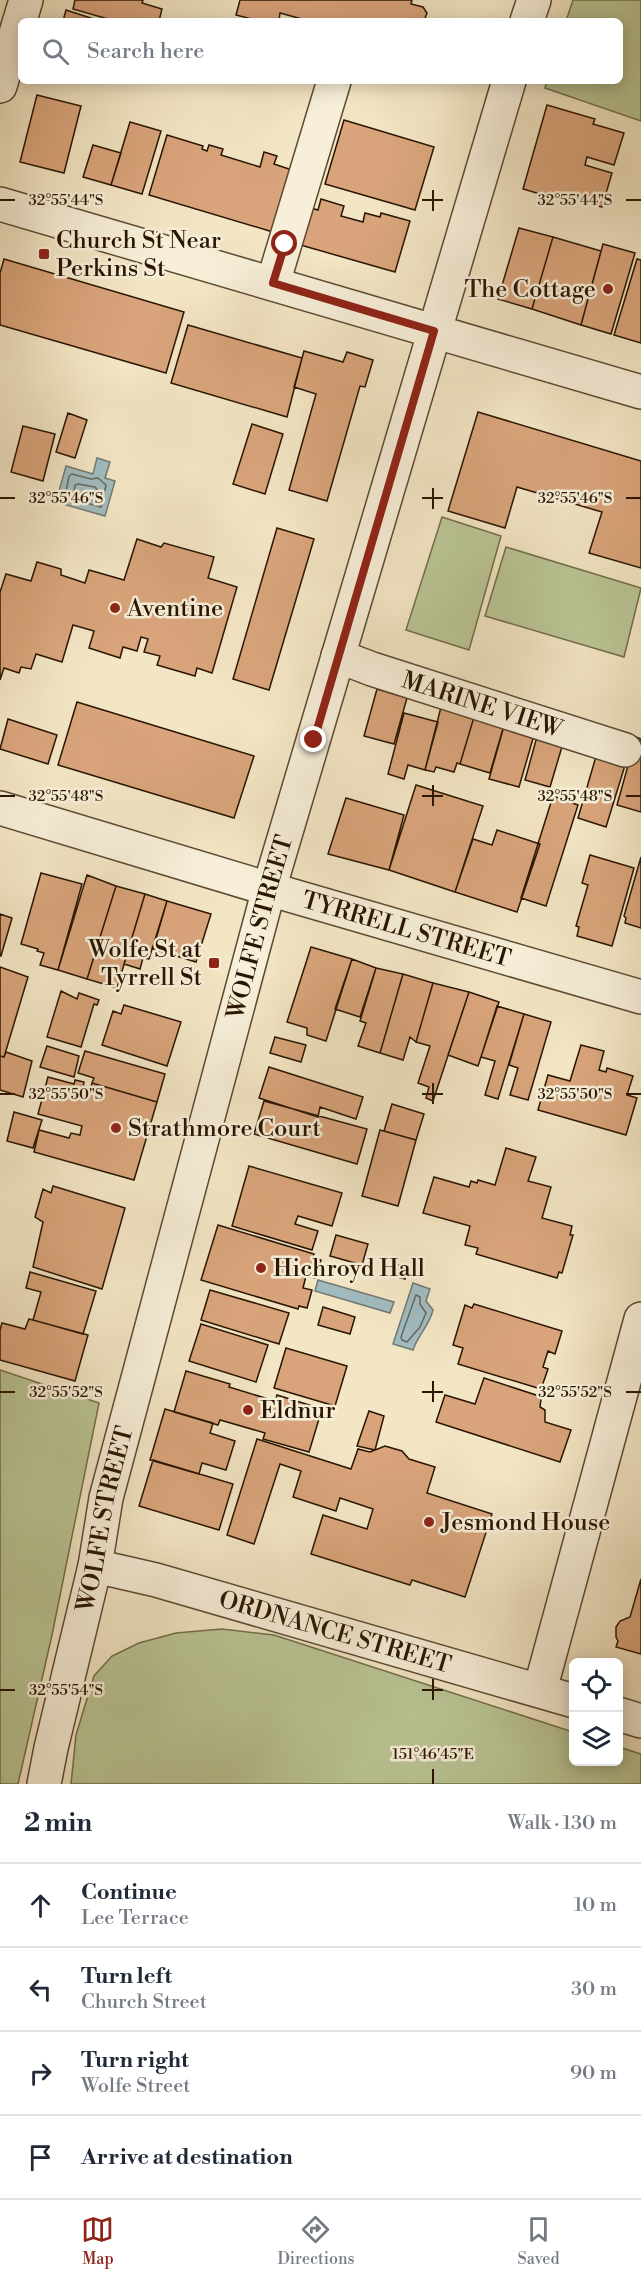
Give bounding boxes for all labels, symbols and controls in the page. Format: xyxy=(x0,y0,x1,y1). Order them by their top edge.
search box xyxy=(18,18,623,84)
icon: search xyxy=(39,35,72,68)
text: Search here xyxy=(87,38,204,65)
text: 32°55'44"S xyxy=(29,191,103,210)
text: 32°55'44"S xyxy=(538,191,612,210)
place label: Church St Near Perkins St xyxy=(56,226,221,284)
route start xyxy=(271,230,297,256)
marker: Church St Near Perkins St xyxy=(37,247,51,261)
place label: The Cottage xyxy=(465,275,596,305)
marker: The Cottage xyxy=(601,282,615,296)
text: 32°55'46"S xyxy=(29,489,103,508)
text: 32°55'46"S xyxy=(538,489,612,508)
place label: Aventine xyxy=(126,594,223,624)
marker: Aventine xyxy=(108,601,122,615)
street label: MARINE VIEW xyxy=(398,665,567,745)
route end xyxy=(300,726,326,752)
text: 32°55'48"S xyxy=(29,787,103,806)
text: 32°55'48"S xyxy=(538,787,612,806)
street label: WOLFE STREET xyxy=(221,832,300,1024)
street label: TYRRELL STREET xyxy=(298,885,514,974)
place label: Wolfe St at Tyrrell St xyxy=(87,935,203,993)
marker: Wolfe St at Tyrrell St xyxy=(207,956,221,970)
text: 32°55'50"S xyxy=(29,1085,103,1104)
text: 32°55'50"S xyxy=(538,1085,612,1104)
place label: Strathmore Court xyxy=(128,1114,321,1144)
marker: Strathmore Court xyxy=(109,1121,123,1135)
place label: Hichroyd Hall xyxy=(273,1254,425,1284)
marker: Hichroyd Hall xyxy=(254,1261,268,1275)
text: 32°55'52"S xyxy=(29,1383,103,1402)
text: 32°55'52"S xyxy=(538,1383,612,1402)
place label: Eldnur xyxy=(260,1396,336,1426)
marker: Eldnur xyxy=(241,1403,255,1417)
street label: WOLFE STREET xyxy=(70,1423,141,1616)
place label: Jesmond House xyxy=(440,1508,610,1538)
marker: Jesmond House xyxy=(422,1515,436,1529)
street label: ORDNANCE STREET xyxy=(215,1585,454,1681)
map controls xyxy=(569,1658,623,1766)
button: locate xyxy=(569,1658,623,1712)
text: 32°55'54"S xyxy=(29,1681,103,1700)
button: layers xyxy=(569,1712,623,1766)
text: 151°46'45"E xyxy=(392,1745,474,1764)
text: 2 min xyxy=(24,1807,92,1839)
text: Walk · 130 m xyxy=(508,1811,617,1836)
text: Continue xyxy=(81,1879,177,1906)
icon: ahead xyxy=(24,1889,57,1922)
text: 10 m xyxy=(574,1893,617,1918)
text: Lee Terrace xyxy=(81,1906,189,1931)
text: Turn left xyxy=(81,1963,172,1990)
icon: left xyxy=(24,1973,57,2006)
text: 30 m xyxy=(571,1977,617,2002)
text: Church Street xyxy=(81,1990,207,2015)
text: Turn right xyxy=(81,2047,189,2074)
icon: right xyxy=(24,2057,57,2090)
text: 90 m xyxy=(570,2061,617,2086)
text: Wolfe Street xyxy=(81,2074,190,2099)
icon: arrive xyxy=(24,2141,57,2174)
text: Arrive at destination xyxy=(81,2144,293,2171)
tab: Map xyxy=(81,2213,114,2269)
tab: Directions xyxy=(277,2213,355,2269)
tab: Saved xyxy=(517,2213,560,2269)

